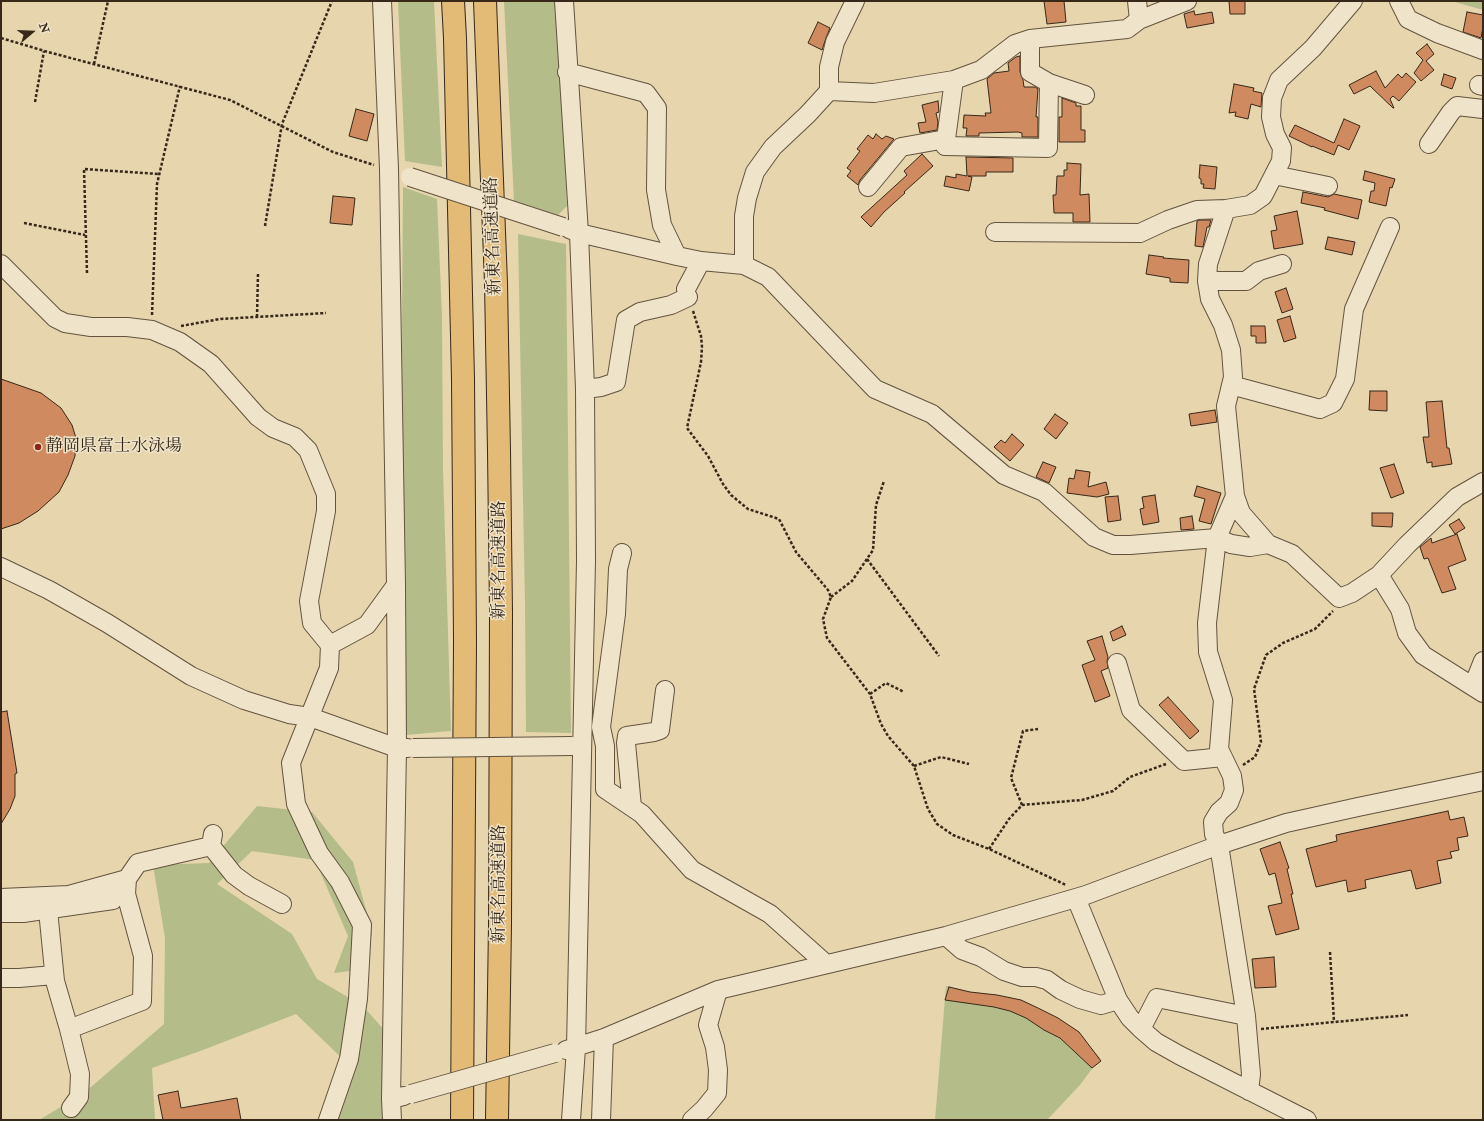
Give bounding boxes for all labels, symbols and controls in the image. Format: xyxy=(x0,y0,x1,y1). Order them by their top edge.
north arrow xyxy=(12,12,52,52)
text: N xyxy=(36,21,52,35)
street label: 新東名高速道路 xyxy=(482,176,506,296)
place label: 静岡県富士水泳場 xyxy=(46,437,182,457)
marker: 静岡県富士水泳場 xyxy=(33,442,43,452)
street label: 新東名高速道路 xyxy=(490,501,510,619)
street label: 新東名高速道路 xyxy=(490,825,510,943)

